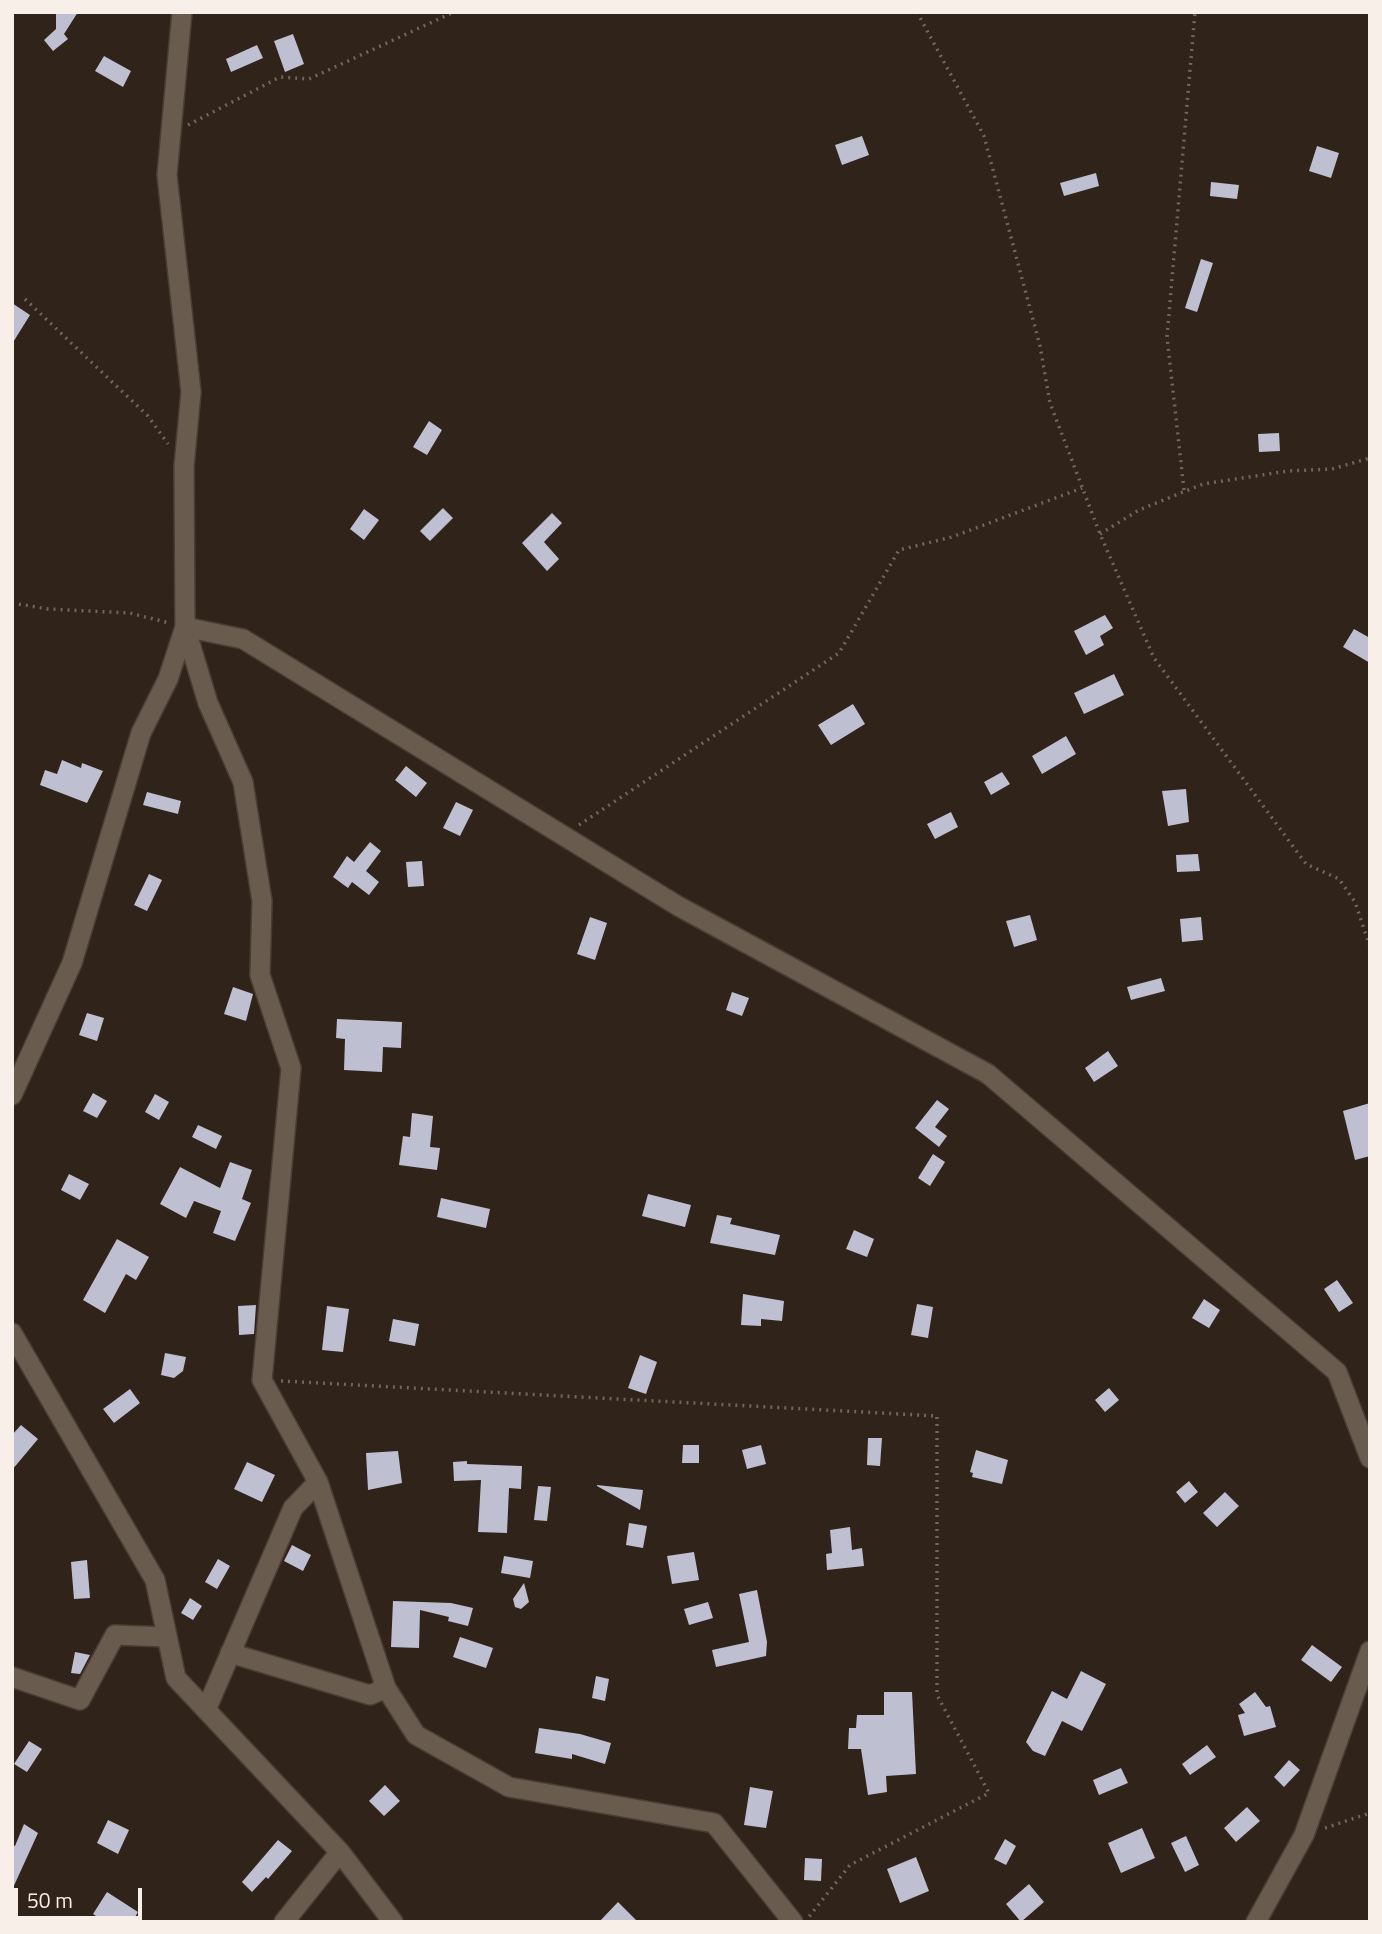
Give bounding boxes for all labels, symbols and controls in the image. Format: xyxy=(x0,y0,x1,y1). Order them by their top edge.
scale bar xyxy=(18,1874,145,1918)
text: 50 m xyxy=(27,1884,73,1916)

